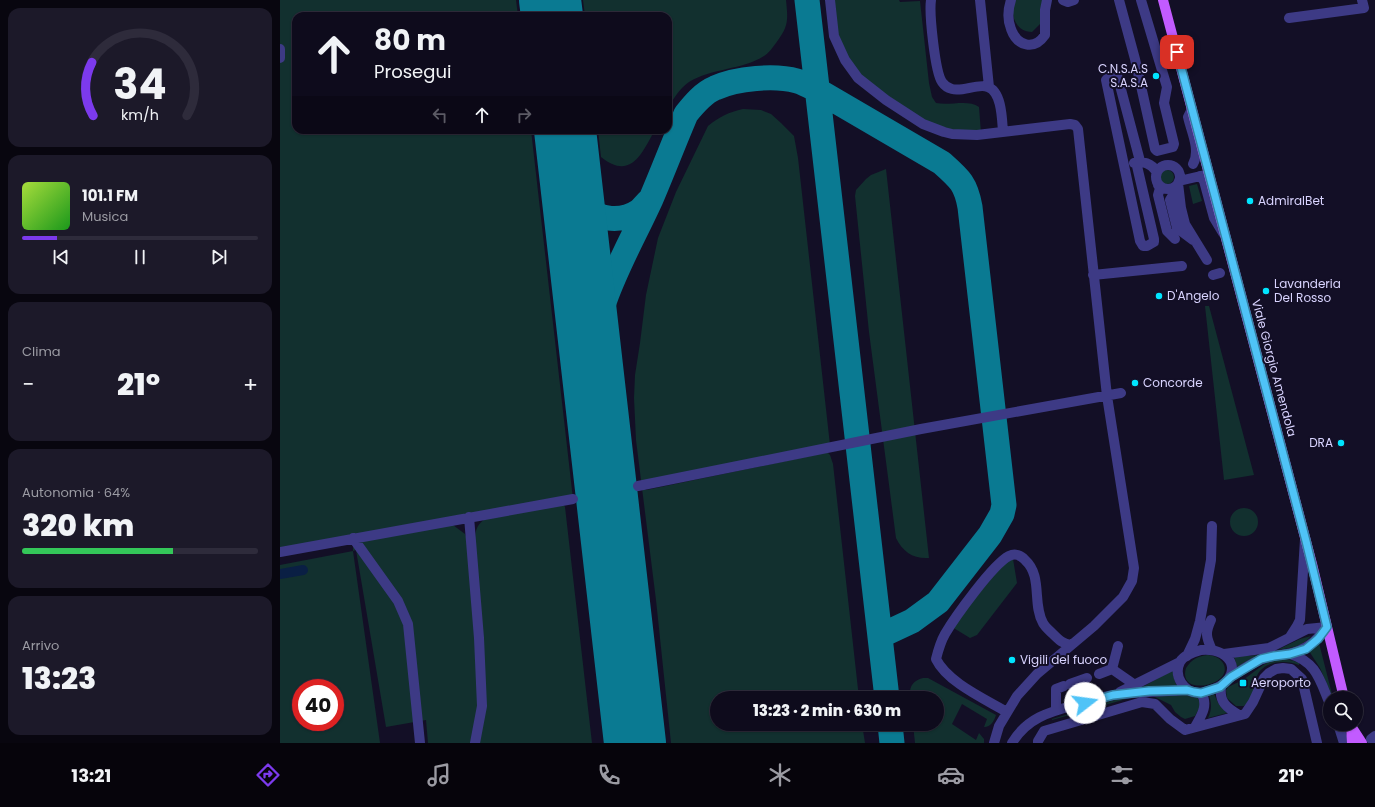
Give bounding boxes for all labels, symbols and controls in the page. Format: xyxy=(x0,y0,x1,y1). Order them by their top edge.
text: 80 m xyxy=(374,21,446,60)
icon: ahead xyxy=(308,28,360,80)
pin xyxy=(1160,35,1194,69)
icon: arrive xyxy=(1166,41,1188,63)
text: 34 xyxy=(113,54,167,113)
text: Prosegui xyxy=(374,59,451,84)
place label: C.N.S.A.S S.A.S.A xyxy=(1098,60,1148,91)
marker: C.N.S.A.S S.A.S.A xyxy=(1151,71,1161,81)
text: km/h xyxy=(121,104,159,124)
icon: left xyxy=(429,104,451,126)
icon: ahead xyxy=(471,104,493,126)
icon: right xyxy=(513,104,535,126)
text: 101.1 FM xyxy=(82,185,138,206)
place label: AdmiralBet xyxy=(1258,192,1324,209)
marker: AdmiralBet xyxy=(1245,196,1255,206)
text: Musica xyxy=(82,207,128,226)
icon: previous xyxy=(50,246,72,268)
icon: pause xyxy=(129,246,151,268)
icon: next xyxy=(208,246,230,268)
place label: Lavanderia Del Rosso xyxy=(1274,275,1341,306)
marker: Lavanderia Del Rosso xyxy=(1261,286,1271,296)
place label: D'Angelo xyxy=(1167,287,1220,304)
marker: D'Angelo xyxy=(1154,291,1164,301)
street label: Viale Giorgio Amendola xyxy=(1248,297,1301,438)
text: Clima xyxy=(22,342,61,361)
text: 21° xyxy=(117,363,160,406)
text: − xyxy=(22,369,34,400)
text: + xyxy=(243,369,258,400)
place label: Concorde xyxy=(1143,374,1203,391)
marker: Concorde xyxy=(1130,378,1140,388)
place label: DRA xyxy=(1309,434,1333,451)
marker: DRA xyxy=(1336,438,1346,448)
text: Autonomia · 64% xyxy=(22,483,130,502)
text: 320 km xyxy=(22,504,134,547)
text: Arrivo xyxy=(22,636,59,655)
place label: Vigili del fuoco xyxy=(1020,651,1108,668)
marker: Vigili del fuoco xyxy=(1007,655,1017,665)
text: 13:23 xyxy=(22,657,96,700)
place label: Aeroporto xyxy=(1251,674,1311,691)
marker: Aeroporto xyxy=(1238,678,1248,688)
speed limit sign: 40 xyxy=(292,679,344,731)
position arrow xyxy=(1064,682,1106,724)
map controls xyxy=(1323,691,1363,731)
button: search xyxy=(1323,691,1363,731)
text: 13:23 · 2 min · 630 m xyxy=(753,700,901,721)
icon: directions xyxy=(254,761,282,789)
icon: music xyxy=(425,761,453,789)
icon: phone xyxy=(595,761,623,789)
icon: climate xyxy=(766,761,794,789)
icon: car xyxy=(937,761,965,789)
icon: filters xyxy=(1108,761,1136,789)
text: 13:21 xyxy=(71,763,111,788)
text: 21° xyxy=(1278,763,1304,788)

